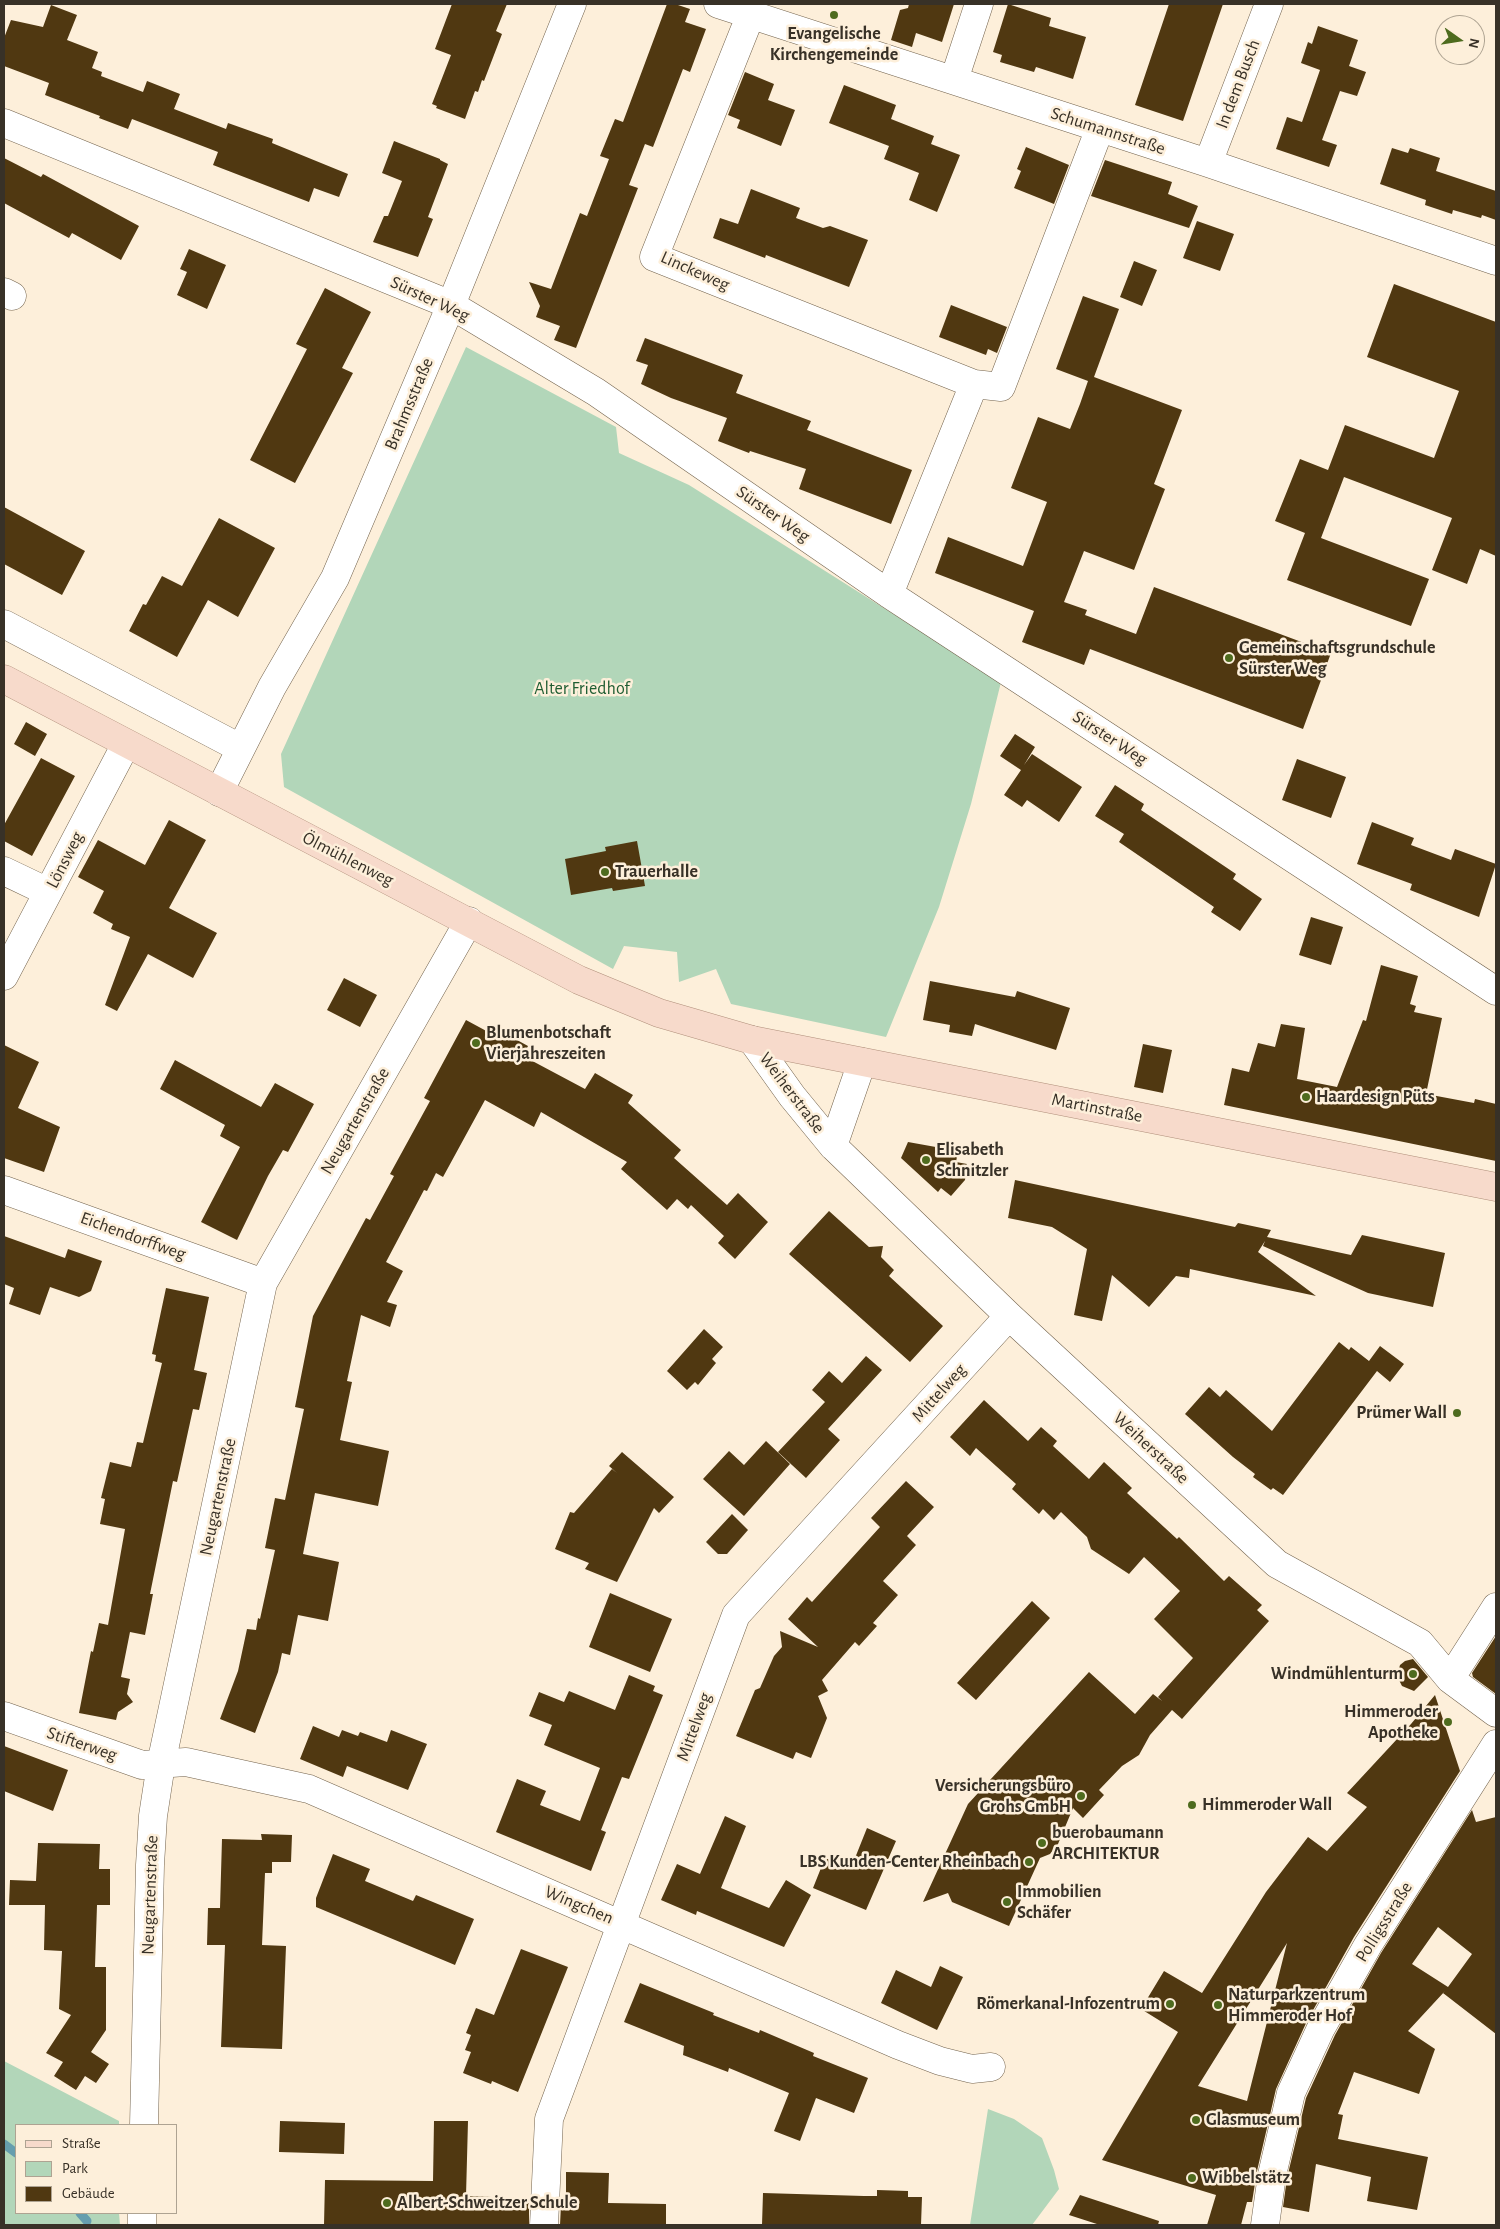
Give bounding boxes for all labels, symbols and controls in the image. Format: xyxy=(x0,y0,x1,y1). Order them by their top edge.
marker: Evangelische Kirchengemeinde xyxy=(828,9,840,21)
north arrow xyxy=(1435,15,1485,65)
place label: Evangelische Kirchengemeinde xyxy=(770,23,898,66)
street label: In dem Busch xyxy=(1211,36,1265,132)
text: N xyxy=(1466,37,1482,49)
street label: Schumannstraße xyxy=(1048,102,1168,160)
street label: Linckeweg xyxy=(657,246,733,296)
street label: Sürster Weg xyxy=(387,271,473,327)
street label: Brahmsstraße xyxy=(380,355,438,453)
street label: Sürster Weg xyxy=(732,481,814,547)
place label: Gemeinschaftsgrundschule Sürster Weg xyxy=(1239,637,1436,680)
marker: Gemeinschaftsgrundschule Sürster Weg xyxy=(1223,652,1235,664)
park label: Alter Friedhof xyxy=(534,678,630,700)
street label: Sürster Weg xyxy=(1069,706,1151,770)
street label: Ölmühlenweg xyxy=(299,827,397,891)
street label: Lönsweg xyxy=(42,828,88,892)
place label: Trauerhalle xyxy=(615,861,698,883)
marker: Trauerhalle xyxy=(599,866,611,878)
place label: Blumenbotschaft Vierjahreszeiten xyxy=(486,1022,611,1064)
marker: Blumenbotschaft Vierjahreszeiten xyxy=(470,1037,482,1049)
street label: Weiherstraße xyxy=(754,1048,830,1138)
street label: Neugartenstraße xyxy=(316,1064,394,1178)
place label: Haardesign Püts xyxy=(1316,1086,1435,1108)
street label: Martinstraße xyxy=(1050,1089,1144,1127)
marker: Haardesign Püts xyxy=(1300,1091,1312,1103)
place label: Elisabeth Schnitzler xyxy=(936,1139,1008,1182)
marker: Elisabeth Schnitzler xyxy=(920,1154,932,1166)
street label: Eichendorffweg xyxy=(77,1207,189,1265)
street label: Mittelweg xyxy=(907,1359,971,1427)
place label: Prümer Wall xyxy=(1356,1402,1447,1424)
street label: Weiherstraße xyxy=(1109,1407,1193,1489)
marker: Prümer Wall xyxy=(1451,1407,1463,1419)
street label: Neugartenstraße xyxy=(195,1436,241,1558)
place label: Windmühlenturm xyxy=(1271,1663,1403,1685)
marker: Windmühlenturm xyxy=(1407,1668,1419,1680)
street label: Mittelweg xyxy=(672,1690,716,1764)
place label: Himmeroder Apotheke xyxy=(1344,1701,1438,1744)
marker: Himmeroder Apotheke xyxy=(1442,1716,1454,1728)
street label: Stifterweg xyxy=(44,1722,120,1766)
place label: Versicherungsbüro Grohs GmbH xyxy=(935,1775,1071,1818)
marker: Versicherungsbüro Grohs GmbH xyxy=(1075,1790,1087,1802)
place label: Himmeroder Wall xyxy=(1202,1794,1332,1816)
marker: Himmeroder Wall xyxy=(1186,1799,1198,1811)
place label: buerobaumann ARCHITEKTUR xyxy=(1052,1822,1164,1865)
street label: Neugartenstraße xyxy=(137,1835,163,1955)
marker: buerobaumann ARCHITEKTUR xyxy=(1036,1837,1048,1849)
place label: LBS Kunden-Center Rheinbach xyxy=(799,1851,1019,1873)
marker: LBS Kunden-Center Rheinbach xyxy=(1023,1856,1035,1868)
street label: Polligsstraße xyxy=(1351,1878,1417,1966)
street label: Wingchen xyxy=(541,1881,617,1929)
place label: Immobilien Schäfer xyxy=(1017,1881,1102,1924)
marker: Immobilien Schäfer xyxy=(1001,1896,1013,1908)
place label: Naturparkzentrum Himmeroder Hof xyxy=(1228,1984,1365,2026)
place label: Römerkanal-Infozentrum xyxy=(976,1993,1160,2015)
marker: Römerkanal-Infozentrum xyxy=(1164,1998,1176,2010)
marker: Naturparkzentrum Himmeroder Hof xyxy=(1212,1999,1224,2011)
place label: Glasmuseum xyxy=(1206,2109,1300,2131)
marker: Glasmuseum xyxy=(1190,2114,1202,2126)
legend xyxy=(15,2124,178,2214)
text: Straße xyxy=(62,2136,101,2151)
text: Park xyxy=(62,2161,88,2176)
place label: Wibbelstätz xyxy=(1202,2167,1290,2189)
marker: Wibbelstätz xyxy=(1186,2172,1198,2184)
text: Gebäude xyxy=(62,2186,115,2201)
place label: Albert-Schweitzer Schule xyxy=(397,2192,578,2214)
marker: Albert-Schweitzer Schule xyxy=(381,2197,393,2209)

